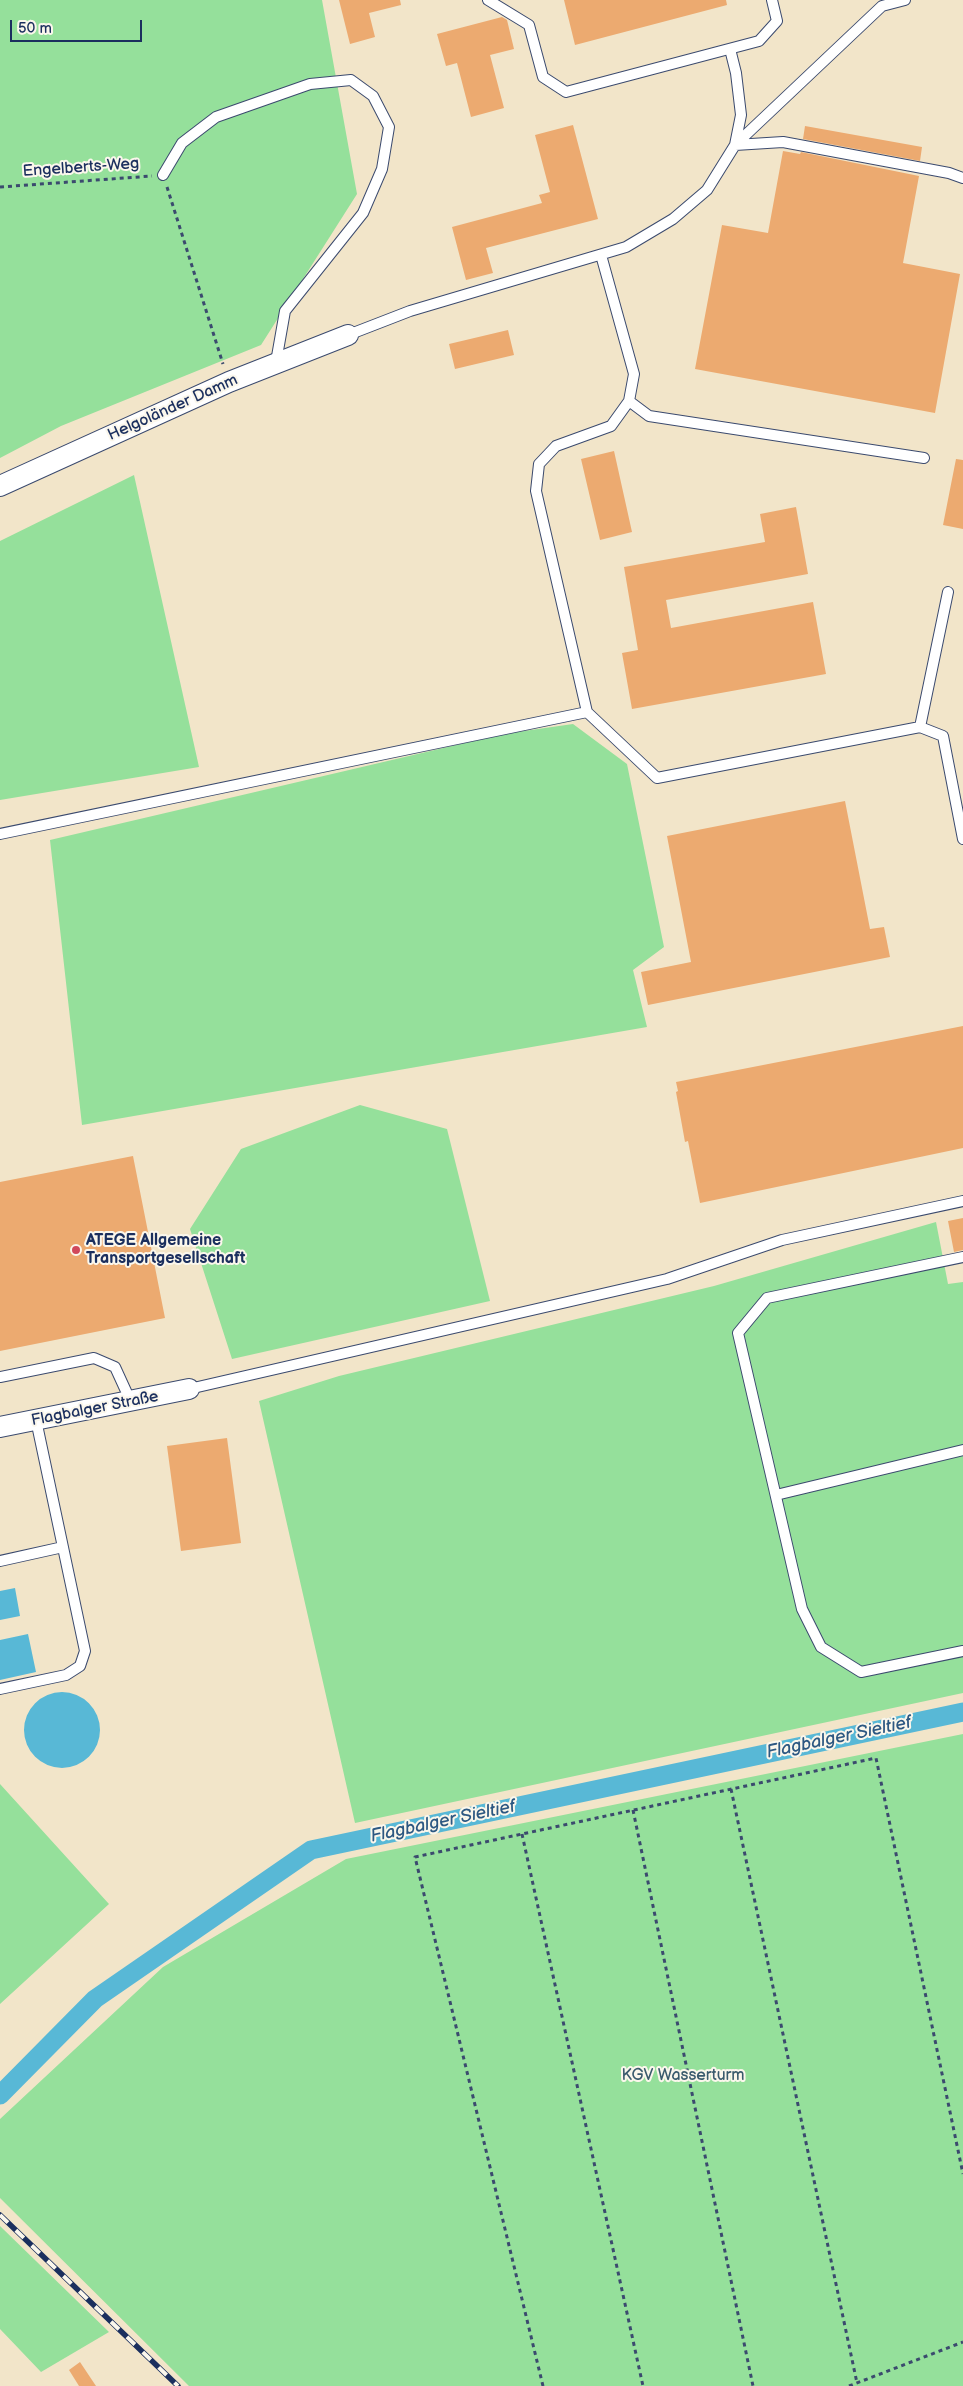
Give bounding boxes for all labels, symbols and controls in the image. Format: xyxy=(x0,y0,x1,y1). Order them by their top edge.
scale bar xyxy=(12,10,145,42)
text: 50 m xyxy=(18,19,52,38)
street label: Engelberts-Weg xyxy=(22,154,140,182)
street label: Helgoländer Damm xyxy=(105,371,241,445)
place label: ATEGE Allgemeine Transportgesellschaft xyxy=(86,1231,245,1269)
marker: ATEGE Allgemeine Transportgesellschaft xyxy=(70,1244,82,1256)
street label: Flagbalger Straße xyxy=(30,1387,160,1431)
water label: Flagbalger Sieltief xyxy=(765,1712,913,1764)
water label: Flagbalger Sieltief xyxy=(369,1796,517,1848)
park label: KGV Wasserturm xyxy=(621,2066,745,2086)

